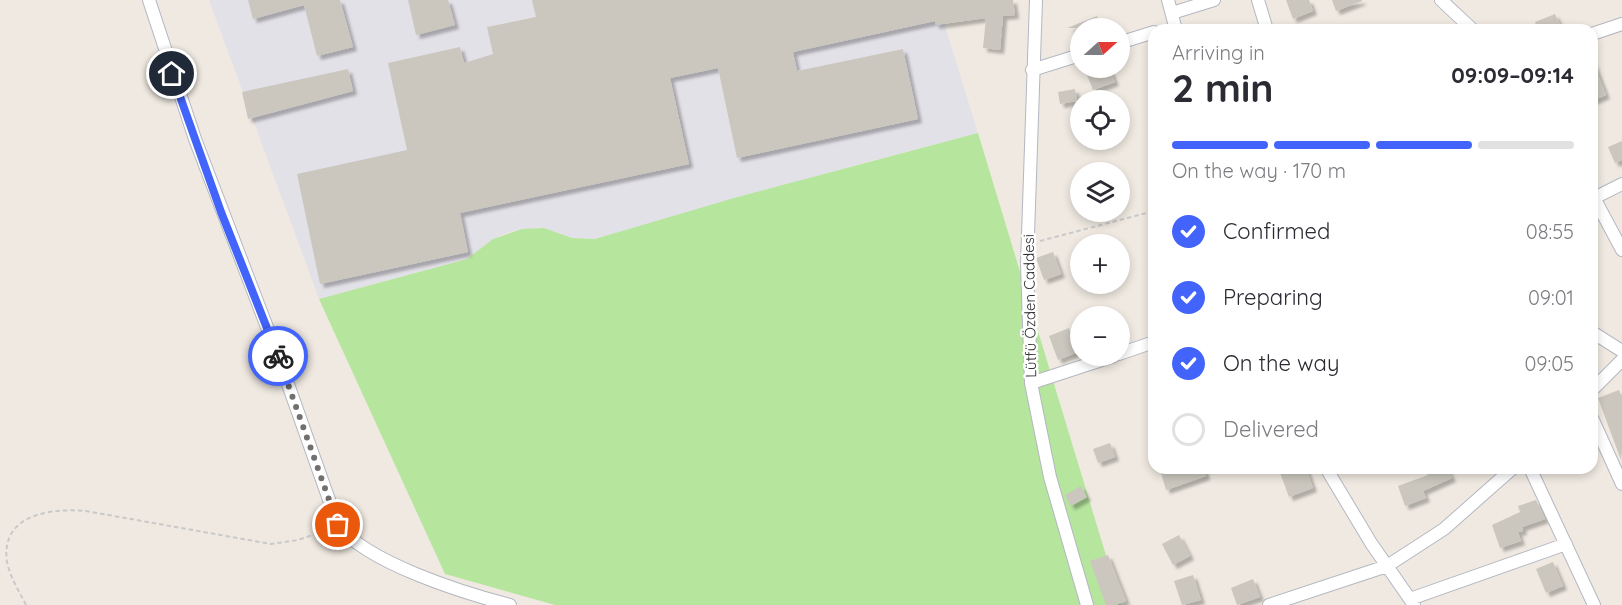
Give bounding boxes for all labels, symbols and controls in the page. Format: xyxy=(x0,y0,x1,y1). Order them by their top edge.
north arrow xyxy=(1070,18,1130,78)
map controls xyxy=(1070,18,1130,366)
text: Arriving in xyxy=(1172,40,1265,65)
pin xyxy=(146,48,197,99)
icon: home xyxy=(155,57,188,90)
text: 09:09–09:14 xyxy=(1451,61,1574,89)
text: 2 min xyxy=(1172,63,1274,112)
button: locate xyxy=(1070,90,1130,150)
text: On the way · 170 m xyxy=(1172,158,1346,183)
button: layers xyxy=(1070,162,1130,222)
icon: check xyxy=(1172,215,1205,248)
text: Confirmed xyxy=(1223,217,1330,245)
text: 08:55 xyxy=(1526,219,1574,244)
street label: Lütfü Özden Caddesi xyxy=(1019,234,1040,378)
button: + xyxy=(1070,234,1130,294)
icon: check xyxy=(1172,281,1205,314)
text: Preparing xyxy=(1223,283,1323,311)
text: 09:01 xyxy=(1528,285,1574,310)
button: − xyxy=(1070,306,1130,366)
courier xyxy=(248,326,308,386)
icon: bike xyxy=(262,340,295,373)
icon: check xyxy=(1172,347,1205,380)
text: On the way xyxy=(1223,349,1339,377)
text: 09:05 xyxy=(1524,351,1574,376)
text: Delivered xyxy=(1223,415,1319,443)
pin xyxy=(312,499,363,550)
icon: bag xyxy=(321,508,354,541)

